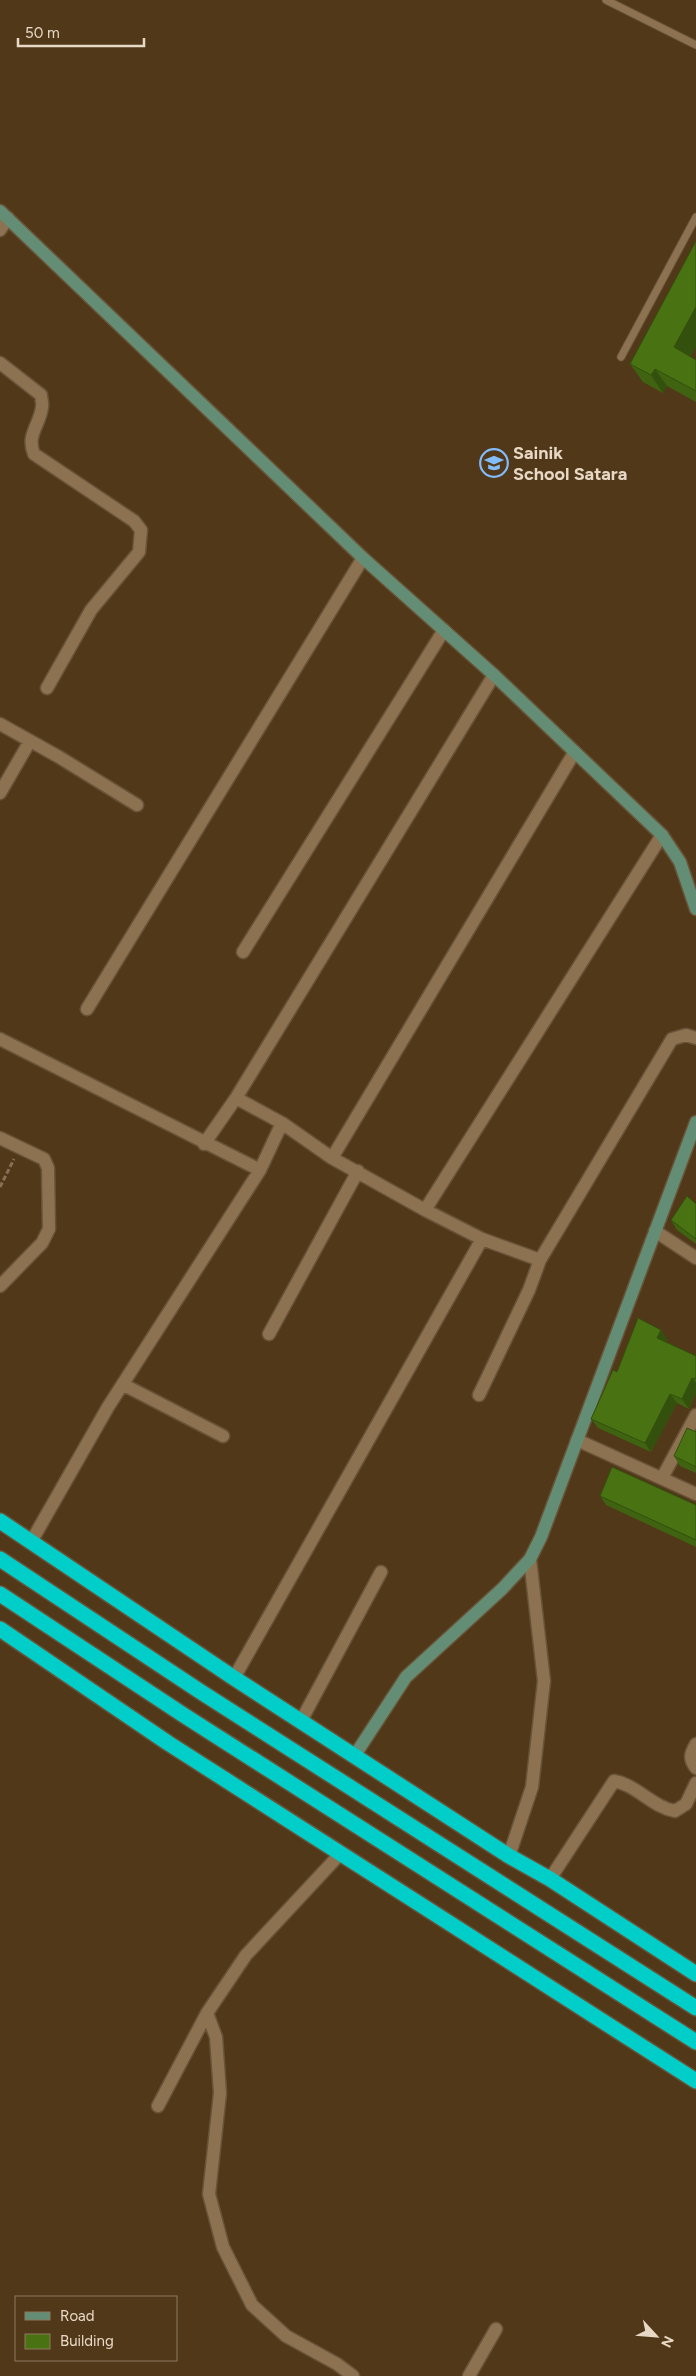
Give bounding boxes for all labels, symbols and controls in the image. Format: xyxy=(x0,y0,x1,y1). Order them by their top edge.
scale bar xyxy=(18,15,144,47)
text: 50 m xyxy=(25,24,60,42)
place label: Sainik School Satara xyxy=(513,442,627,485)
school or university icon: Sainik School Satara xyxy=(479,448,509,478)
legend xyxy=(15,2296,178,2361)
text: Road xyxy=(60,2307,95,2325)
north arrow xyxy=(631,2311,681,2361)
text: Building xyxy=(60,2332,114,2350)
text: N xyxy=(657,2333,677,2350)

